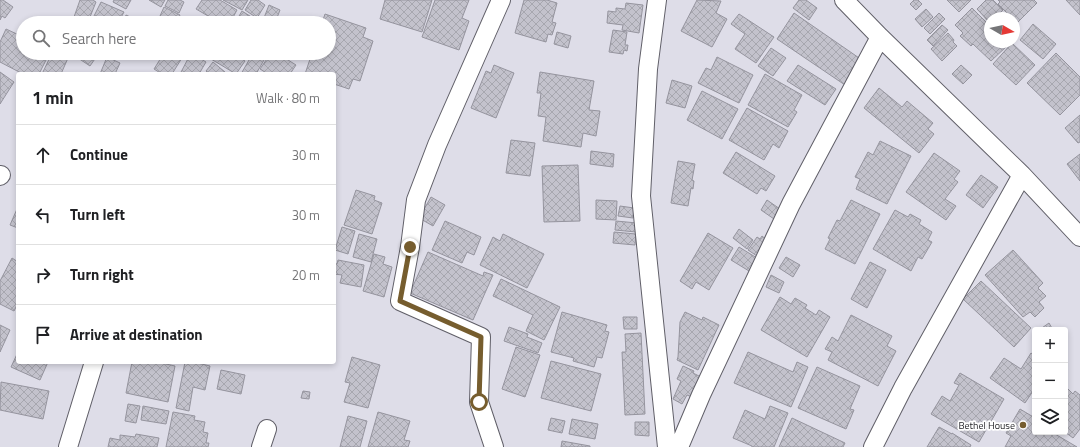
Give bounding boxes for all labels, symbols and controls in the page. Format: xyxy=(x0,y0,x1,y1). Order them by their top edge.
north arrow xyxy=(984,12,1020,48)
search box xyxy=(16,16,336,60)
icon: search xyxy=(30,27,52,49)
text: Search here xyxy=(62,27,136,50)
text: 1 min xyxy=(32,85,73,111)
text: Walk · 80 m xyxy=(256,88,320,108)
text: Continue xyxy=(70,143,128,166)
icon: ahead xyxy=(32,144,54,166)
text: 30 m xyxy=(292,145,320,165)
text: Turn left xyxy=(70,203,125,226)
icon: left xyxy=(32,204,54,226)
text: 30 m xyxy=(292,205,320,225)
route end xyxy=(401,238,419,256)
text: Turn right xyxy=(70,263,134,286)
icon: right xyxy=(32,264,54,286)
text: 20 m xyxy=(292,265,320,285)
text: Arrive at destination xyxy=(70,323,203,346)
icon: arrive xyxy=(32,324,54,346)
map controls xyxy=(1032,327,1068,435)
button: + xyxy=(1032,327,1068,363)
button: − xyxy=(1032,363,1068,399)
route start xyxy=(470,393,488,411)
button: layers xyxy=(1032,399,1068,435)
place label: Bethel House xyxy=(958,418,1015,433)
marker: Bethel House xyxy=(1018,420,1028,430)

